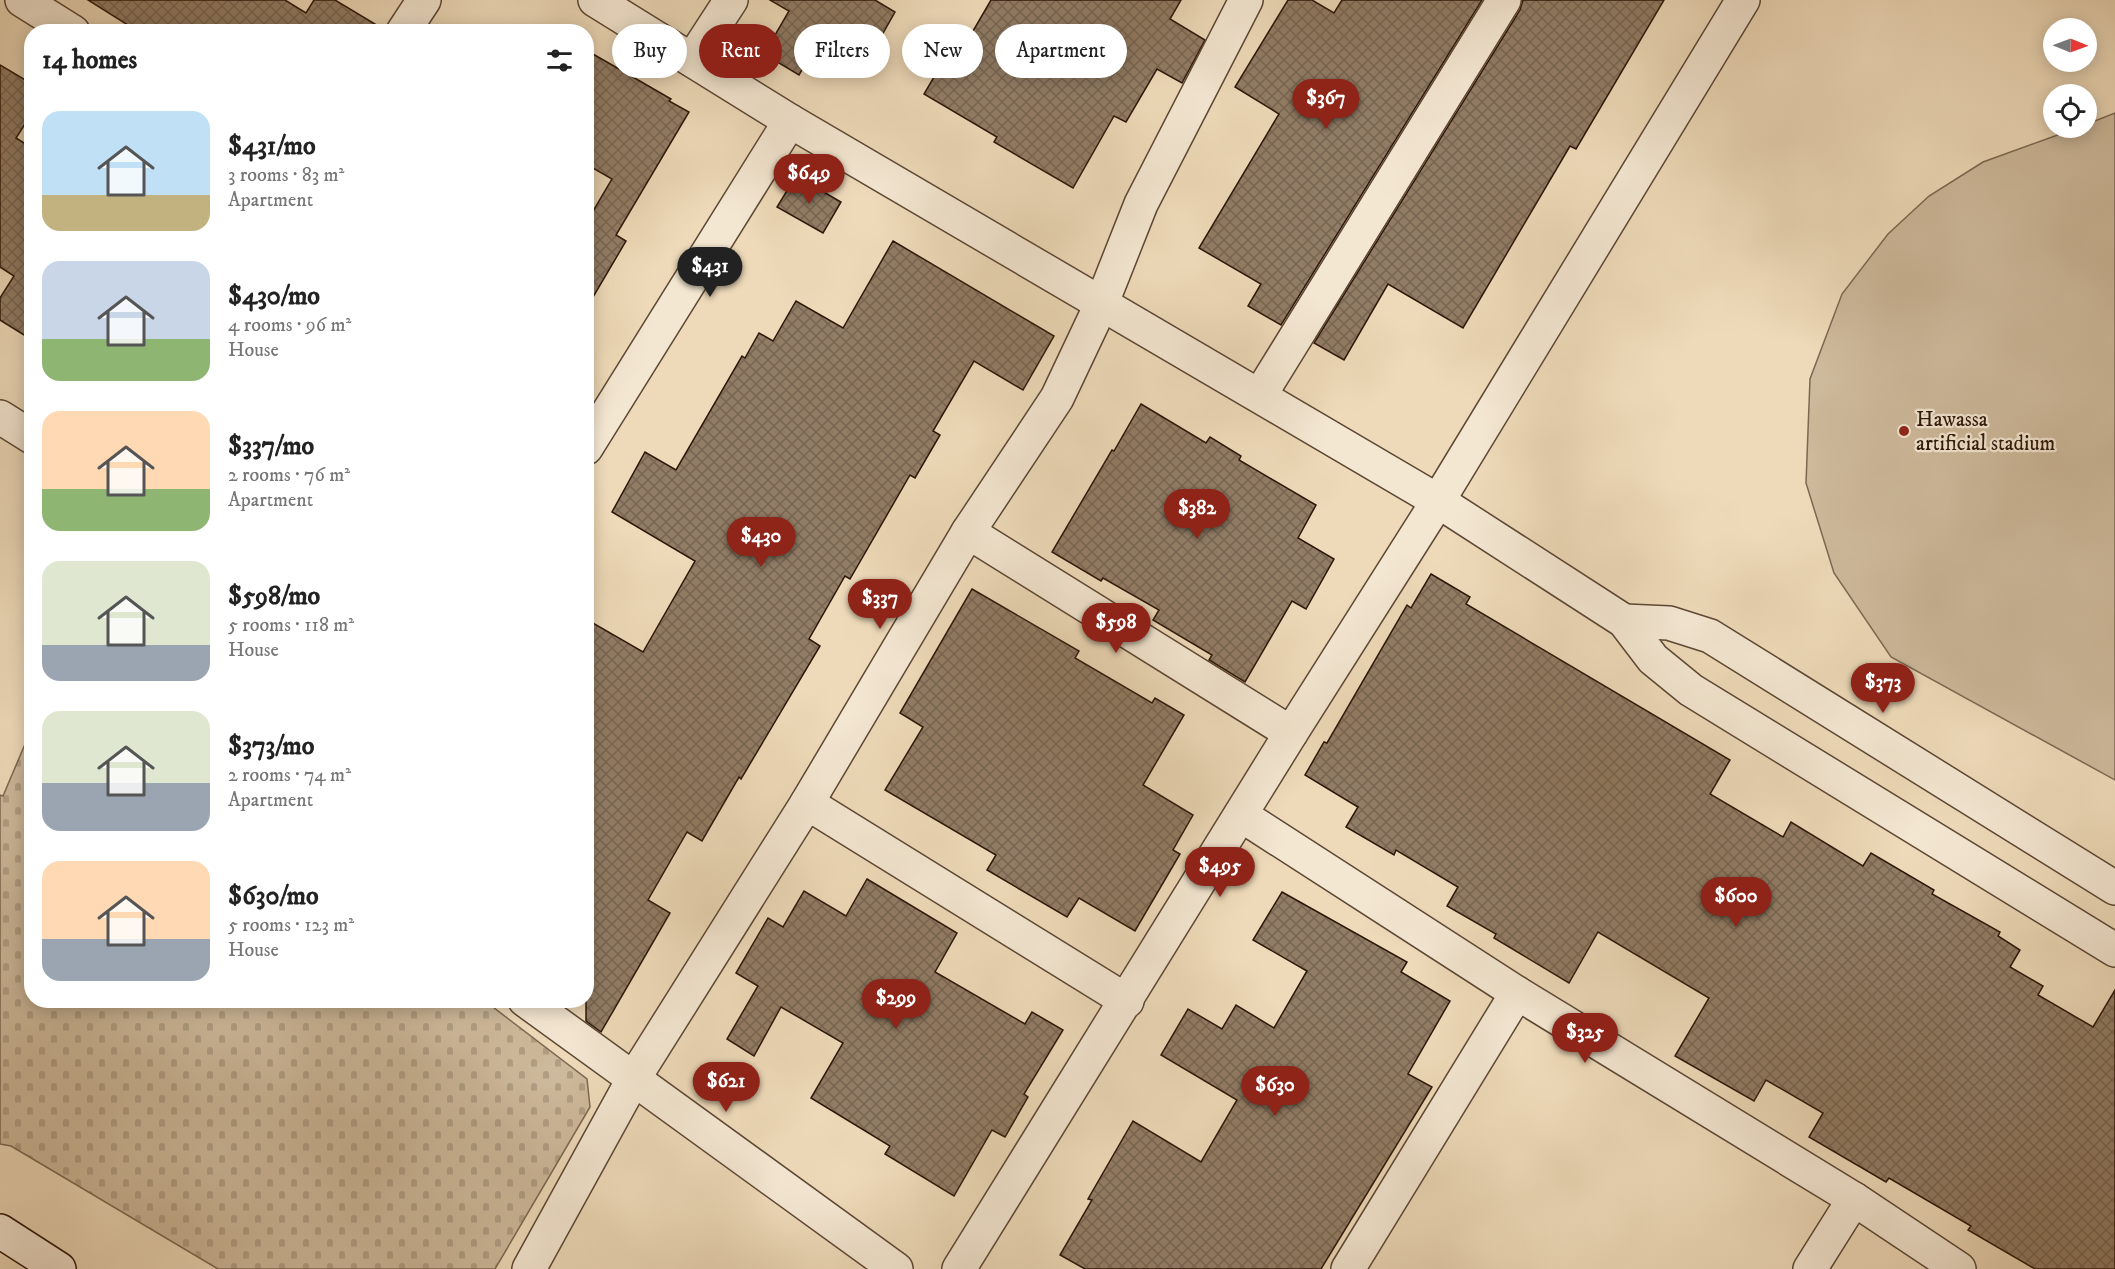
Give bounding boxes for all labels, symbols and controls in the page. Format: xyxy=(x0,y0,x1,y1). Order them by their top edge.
north arrow xyxy=(2043,18,2097,72)
map controls xyxy=(2043,18,2097,138)
chip: Buy xyxy=(612,24,687,78)
chip: Rent xyxy=(699,24,782,78)
chip: Filters xyxy=(794,24,890,78)
chip: New xyxy=(902,24,983,78)
chip: Apartment xyxy=(995,24,1127,78)
text: 14 homes xyxy=(42,44,137,77)
icon: filters xyxy=(543,44,576,77)
pin: $367 xyxy=(1290,79,1362,130)
button: locate xyxy=(2043,84,2097,138)
text: $367 xyxy=(1306,86,1346,111)
text: $431/mo xyxy=(228,130,316,163)
icon: home xyxy=(90,135,162,207)
pin: $649 xyxy=(773,154,845,205)
text: $649 xyxy=(788,161,830,186)
text: 3 rooms · 83 m² xyxy=(228,163,344,188)
text: Apartment xyxy=(228,188,313,213)
pin: $431 xyxy=(674,247,746,298)
text: $431 xyxy=(691,254,729,279)
text: $430/mo xyxy=(228,280,320,313)
icon: home xyxy=(90,285,162,357)
text: 4 rooms · 96 m² xyxy=(228,313,351,338)
text: House xyxy=(228,338,279,363)
place label: Hawassa artificial stadium xyxy=(1916,407,2056,457)
marker: Hawassa artificial stadium xyxy=(1897,424,1911,438)
text: $337/mo xyxy=(228,430,314,463)
icon: home xyxy=(90,435,162,507)
text: 2 rooms · 76 m² xyxy=(228,463,350,488)
text: Apartment xyxy=(228,488,313,513)
pin: $382 xyxy=(1161,489,1233,540)
text: $382 xyxy=(1178,496,1216,521)
pin: $430 xyxy=(725,517,797,568)
text: $430 xyxy=(741,524,781,549)
pin: $337 xyxy=(844,579,916,630)
text: $598/mo xyxy=(228,580,320,613)
icon: home xyxy=(90,585,162,657)
text: $337 xyxy=(862,586,898,611)
pin: $598 xyxy=(1080,603,1152,654)
text: $598 xyxy=(1096,610,1136,635)
text: 5 rooms · 118 m² xyxy=(228,613,354,638)
text: House xyxy=(228,638,279,663)
pin: $373 xyxy=(1847,663,1919,714)
text: $373 xyxy=(1865,670,1901,695)
text: $373/mo xyxy=(228,730,314,763)
icon: home xyxy=(90,735,162,807)
text: 2 rooms · 74 m² xyxy=(228,763,351,788)
text: Apartment xyxy=(228,788,313,813)
pin: $495 xyxy=(1184,847,1256,898)
text: $495 xyxy=(1199,854,1241,879)
pin: $600 xyxy=(1700,877,1772,928)
text: $630/mo xyxy=(228,880,319,913)
text: $600 xyxy=(1715,884,1757,909)
icon: home xyxy=(90,885,162,957)
text: 5 rooms · 123 m² xyxy=(228,913,354,938)
text: House xyxy=(228,938,279,963)
pin: $299 xyxy=(860,979,932,1030)
text: $299 xyxy=(876,986,916,1011)
pin: $325 xyxy=(1549,1013,1621,1064)
text: $325 xyxy=(1566,1020,1604,1045)
pin: $621 xyxy=(690,1062,762,1113)
pin: $630 xyxy=(1239,1066,1311,1117)
text: $621 xyxy=(707,1069,745,1094)
text: $630 xyxy=(1255,1073,1295,1098)

